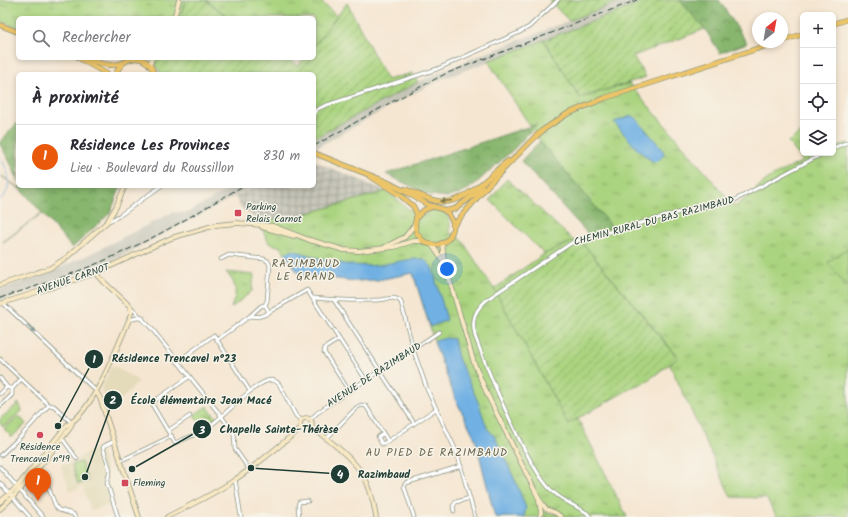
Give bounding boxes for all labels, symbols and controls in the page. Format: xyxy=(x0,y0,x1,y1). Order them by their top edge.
north arrow xyxy=(752,12,788,48)
map controls xyxy=(800,12,836,156)
button: + xyxy=(800,12,836,48)
search box xyxy=(16,16,316,60)
text: Rechercher xyxy=(62,26,130,50)
icon: search xyxy=(30,27,52,49)
button: − xyxy=(800,48,836,84)
button: locate xyxy=(800,84,836,120)
text: À proximité xyxy=(32,85,119,112)
button: layers xyxy=(800,120,836,156)
text: Résidence Les Provinces xyxy=(70,134,230,158)
text: 1 xyxy=(43,146,47,167)
text: 830 m xyxy=(263,146,300,167)
text: Lieu · Boulevard du Roussillon xyxy=(70,158,234,179)
street label: CHEMIN RURAL DU BAS RAZIMBAUD xyxy=(572,192,737,250)
one-way arrow xyxy=(440,198,452,205)
place label: Parking Relais Carnot xyxy=(246,199,302,227)
marker: Parking Relais Carnot xyxy=(233,208,243,218)
district label: RAZIMBAUD LE GRAND xyxy=(272,255,340,286)
street label: AVENUE CARNOT xyxy=(34,259,113,299)
your location xyxy=(437,259,457,279)
one-way arrow xyxy=(26,325,36,334)
street label: AVENUE DE RAZIMBAUD xyxy=(323,338,425,412)
callout: Résidence Trencavel n°23 xyxy=(84,347,245,370)
text: 1 xyxy=(92,350,96,369)
text: Résidence Trencavel n°23 xyxy=(112,350,236,368)
callout: École élémentaire Jean Macé xyxy=(103,389,279,412)
text: 2 xyxy=(110,391,117,410)
text: École élémentaire Jean Macé xyxy=(131,392,272,410)
callout: Chapelle Sainte-Thérèse xyxy=(192,418,347,441)
text: 3 xyxy=(198,421,206,440)
text: Chapelle Sainte-Thérèse xyxy=(220,421,339,439)
marker: Résidence Trencavel n°19 xyxy=(35,430,45,440)
place label: Résidence Trencavel n°19 xyxy=(10,439,70,467)
district label: AU PIED DE RAZIMBAUD xyxy=(366,444,508,462)
callout: Razimbaud xyxy=(330,463,418,486)
text: 4 xyxy=(337,465,344,484)
text: Razimbaud xyxy=(358,466,411,484)
pin: 1 xyxy=(25,468,51,501)
place label: Fleming xyxy=(133,475,166,491)
marker: Fleming xyxy=(120,478,130,488)

